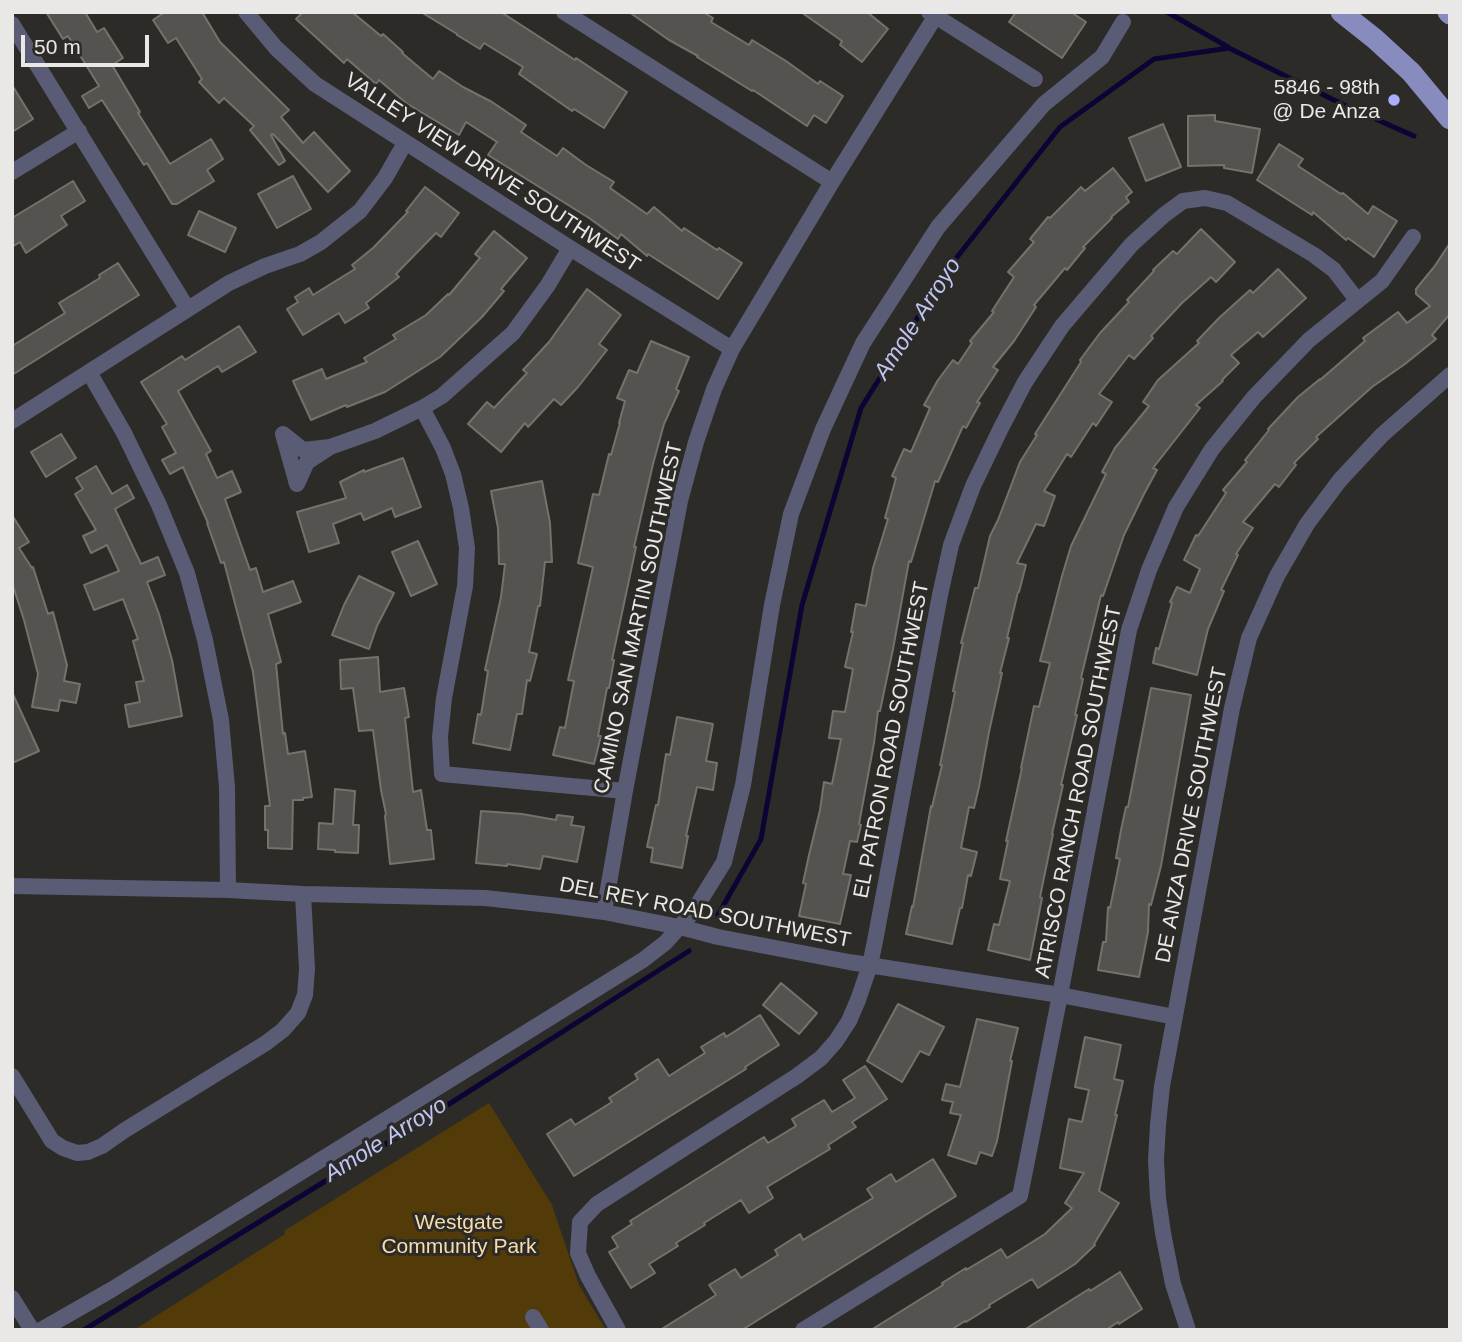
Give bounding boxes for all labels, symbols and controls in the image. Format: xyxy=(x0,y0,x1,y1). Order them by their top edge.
scale bar xyxy=(24,21,152,65)
text: 50 m xyxy=(34,35,81,58)
street label: VALLEY VIEW DRIVE SOUTHWEST xyxy=(339,68,645,278)
place label: 5846 - 98th @ De Anza xyxy=(1272,75,1380,125)
marker: 5846 - 98th @ De Anza xyxy=(1386,92,1402,108)
water label: Amole Arroyo xyxy=(868,253,968,385)
street label: CAMINO SAN MARTIN SOUTHWEST xyxy=(589,440,689,796)
street label: EL PATRON ROAD SOUTHWEST xyxy=(849,579,935,901)
street label: ATRISCO RANCH ROAD SOUTHWEST xyxy=(1030,604,1128,980)
street label: DE ANZA DRIVE SOUTHWEST xyxy=(1151,665,1233,965)
street label: DEL REY ROAD SOUTHWEST xyxy=(557,872,853,954)
water label: Amole Arroyo xyxy=(320,1091,452,1189)
park label: Westgate Community Park xyxy=(381,1210,537,1260)

